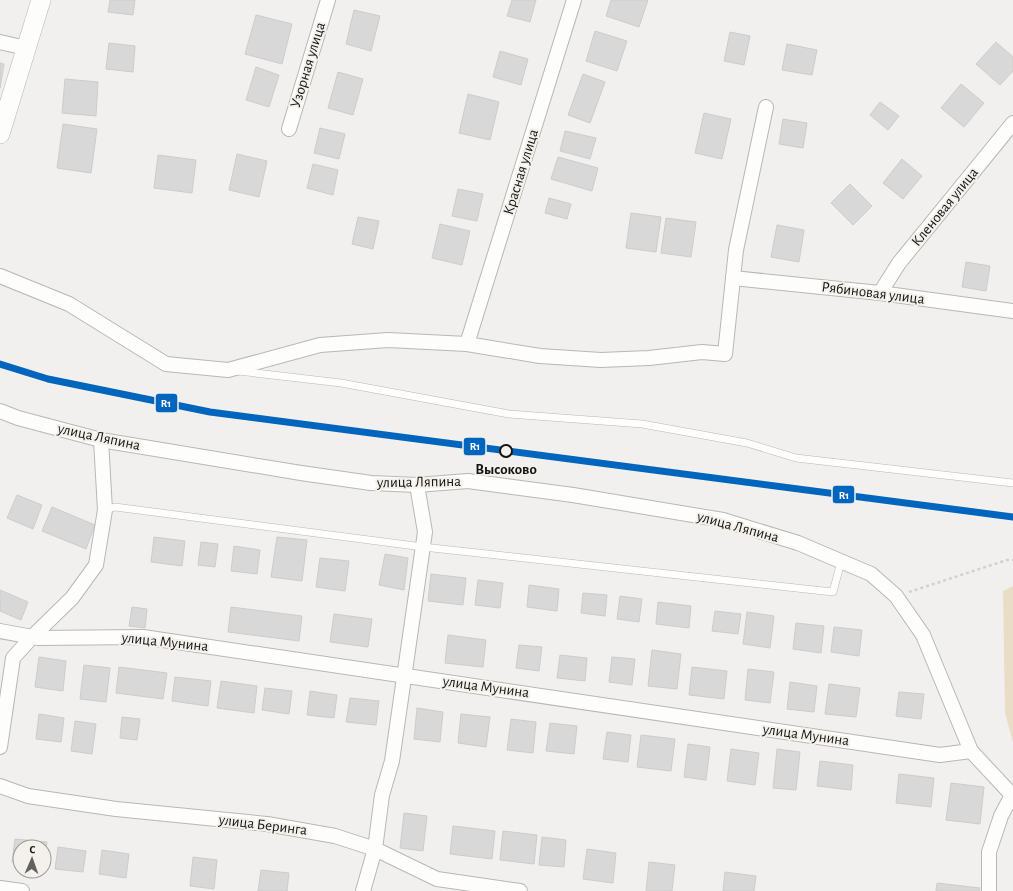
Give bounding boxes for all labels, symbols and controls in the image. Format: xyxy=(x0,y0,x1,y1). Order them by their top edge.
street label: Узорная улица xyxy=(288,20,328,110)
street label: Красная улица xyxy=(501,127,541,217)
street label: Кленовая улица xyxy=(909,165,981,249)
street label: Рябиновая улица xyxy=(821,279,926,307)
line badge: R1 xyxy=(155,393,178,413)
text: R1 xyxy=(161,398,171,409)
street label: улица Ляпина xyxy=(55,421,142,453)
line badge: R1 xyxy=(463,437,486,456)
text: R1 xyxy=(470,441,480,452)
marker: Высоково xyxy=(499,444,513,458)
place label: Высоково xyxy=(475,462,537,477)
street label: улица Ляпина xyxy=(376,474,461,490)
line badge: R1 xyxy=(832,485,855,504)
text: R1 xyxy=(839,490,849,501)
street label: улица Ляпина xyxy=(694,509,781,545)
street label: улица Мунина xyxy=(120,630,209,654)
street label: улица Мунина xyxy=(441,673,530,701)
street label: улица Мунина xyxy=(761,721,850,749)
street label: улица Беринга xyxy=(217,812,308,838)
north arrow xyxy=(12,839,52,879)
text: С xyxy=(29,844,36,855)

